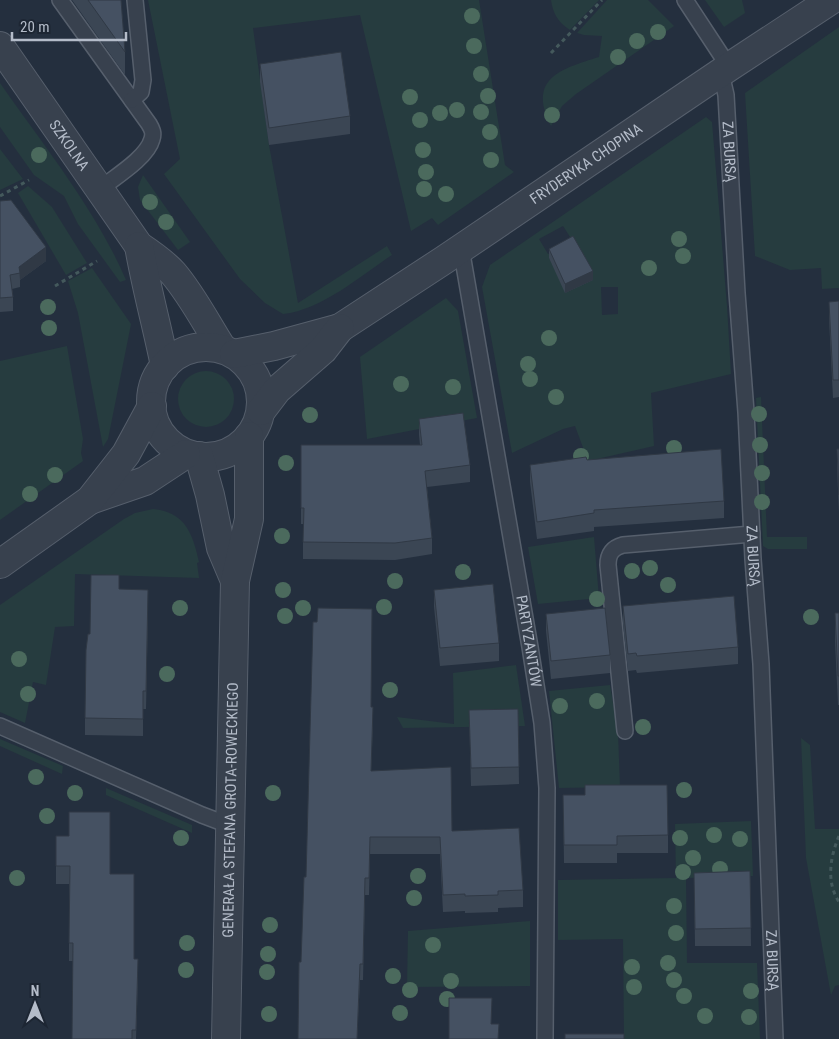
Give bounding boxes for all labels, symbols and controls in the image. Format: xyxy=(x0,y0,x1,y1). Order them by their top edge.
scale bar xyxy=(12,10,126,42)
text: 20 m xyxy=(20,18,50,36)
street label: SZKOLNA xyxy=(45,116,93,175)
street label: FRYDERYKA CHOPINA xyxy=(527,119,646,208)
street label: ZA BURSĄ xyxy=(718,121,740,183)
street label: ZA BURSĄ xyxy=(742,525,764,587)
street label: PARTYZANTÓW xyxy=(512,594,545,689)
street label: GENERAŁA STEFANA GROTA-ROWECKIEGO xyxy=(219,682,242,938)
street label: ZA BURSĄ xyxy=(762,930,782,992)
north arrow xyxy=(10,979,60,1029)
text: N xyxy=(31,983,39,999)

